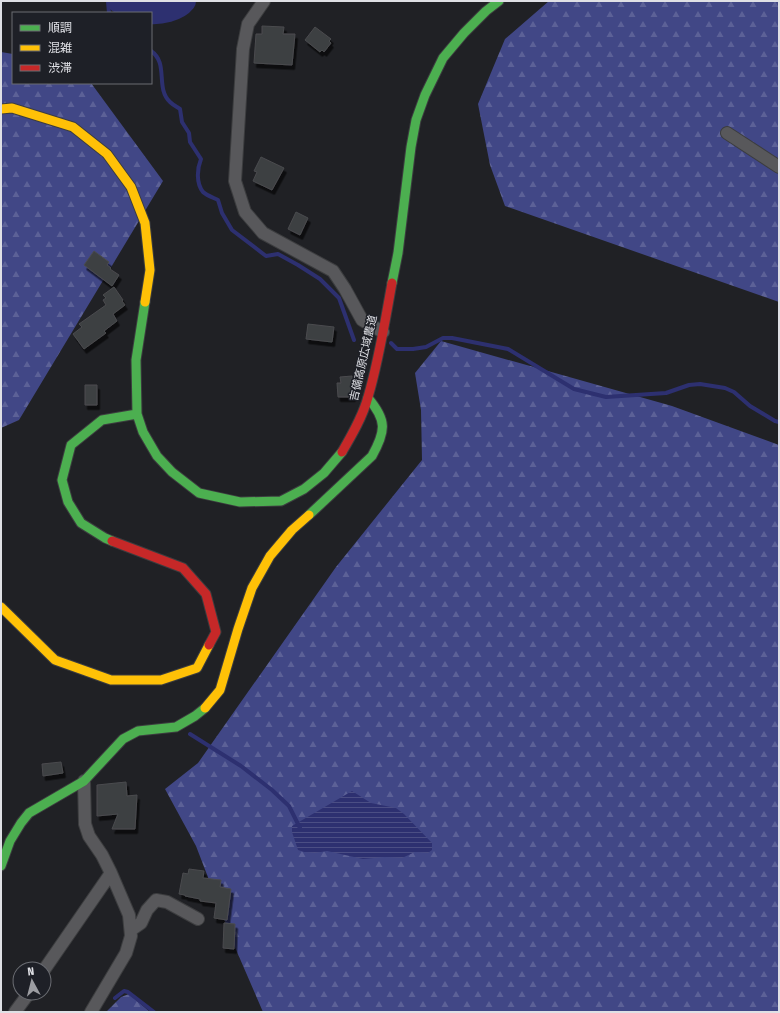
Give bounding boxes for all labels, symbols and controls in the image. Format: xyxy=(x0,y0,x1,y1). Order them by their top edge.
legend xyxy=(12,12,152,84)
text: 順調 xyxy=(48,21,72,35)
text: 混雑 xyxy=(48,41,72,55)
text: 渋滞 xyxy=(48,61,72,75)
street label: 吉備高原広域農道 xyxy=(347,314,380,402)
north arrow xyxy=(12,961,52,1001)
text: N xyxy=(27,965,35,978)

